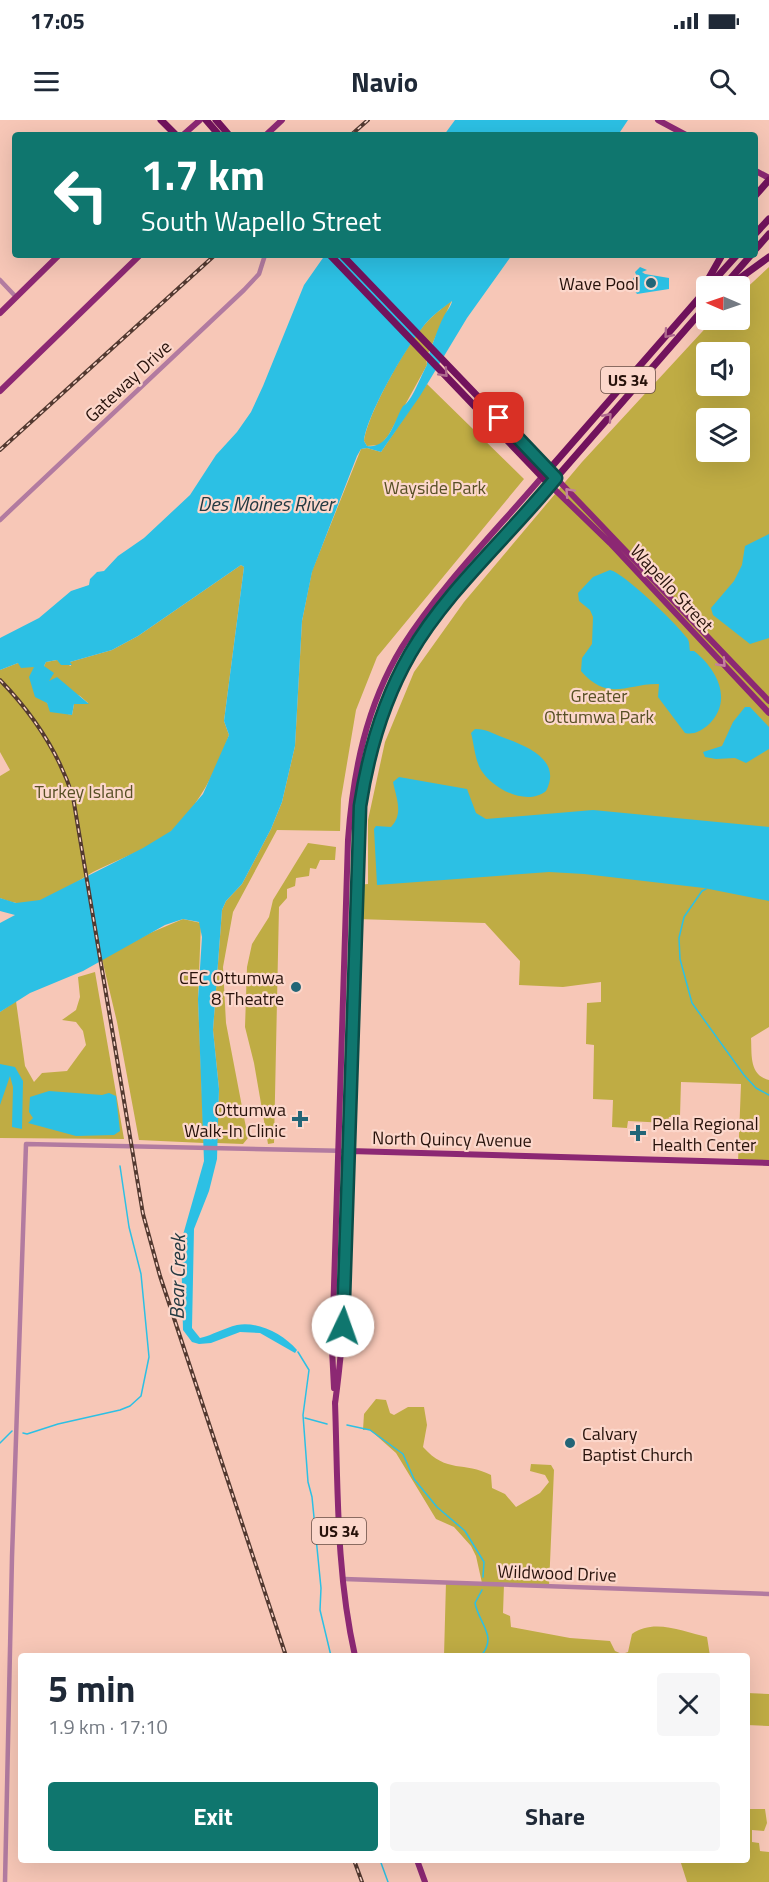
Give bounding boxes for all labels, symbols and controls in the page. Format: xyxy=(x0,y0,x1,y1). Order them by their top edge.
text: 17:05 xyxy=(30,4,85,38)
text: Navio xyxy=(351,61,418,102)
icon: menu xyxy=(30,65,63,98)
icon: search xyxy=(706,65,739,98)
text: 1.7 km xyxy=(141,142,265,206)
icon: left xyxy=(42,156,120,234)
text: South Wapello Street xyxy=(141,200,381,241)
place label: Wave Pool xyxy=(559,270,639,297)
marker: Wave Pool xyxy=(644,276,658,290)
north arrow xyxy=(696,276,750,330)
map controls xyxy=(696,276,750,462)
one-way arrow xyxy=(664,327,675,338)
street label: Gateway Drive xyxy=(79,334,177,428)
button: sound xyxy=(696,342,750,396)
one-way arrow xyxy=(436,366,447,377)
road number: US 34 xyxy=(601,367,655,393)
pin xyxy=(473,392,524,443)
icon: arrive xyxy=(482,401,515,434)
button: layers xyxy=(696,408,750,462)
one-way arrow xyxy=(601,414,612,424)
park label: Wayside Park xyxy=(384,474,487,501)
water label: Des Moines River xyxy=(198,488,337,519)
one-way arrow xyxy=(565,488,576,498)
street label: Wapello Street xyxy=(624,538,720,638)
one-way arrow xyxy=(715,657,726,667)
park label: Greater Ottumwa Park xyxy=(544,682,654,730)
park label: Turkey Island xyxy=(35,778,133,805)
place label: CEC Ottumwa 8 Theatre xyxy=(179,964,284,1012)
marker: CEC Ottumwa 8 Theatre xyxy=(289,980,303,994)
place label: Ottumwa Walk-In Clinic xyxy=(184,1096,286,1144)
marker: Ottumwa Walk-In Clinic xyxy=(291,1110,309,1128)
place label: Pella Regional Health Center xyxy=(652,1110,759,1158)
street label: North Quincy Avenue xyxy=(372,1124,532,1154)
marker: Pella Regional Health Center xyxy=(629,1124,647,1142)
water label: Bear Creek xyxy=(161,1232,193,1320)
position arrow xyxy=(311,1294,375,1358)
place label: Calvary Baptist Church xyxy=(582,1420,693,1468)
marker: Calvary Baptist Church xyxy=(563,1436,577,1450)
road number: US 34 xyxy=(312,1518,366,1544)
street label: Wildwood Drive xyxy=(497,1557,617,1589)
text: 5 min xyxy=(48,1661,135,1716)
button: close xyxy=(657,1673,720,1736)
text: 1.9 km · 17:10 xyxy=(48,1711,168,1742)
button: Exit xyxy=(48,1782,378,1851)
button: Share xyxy=(390,1782,720,1851)

